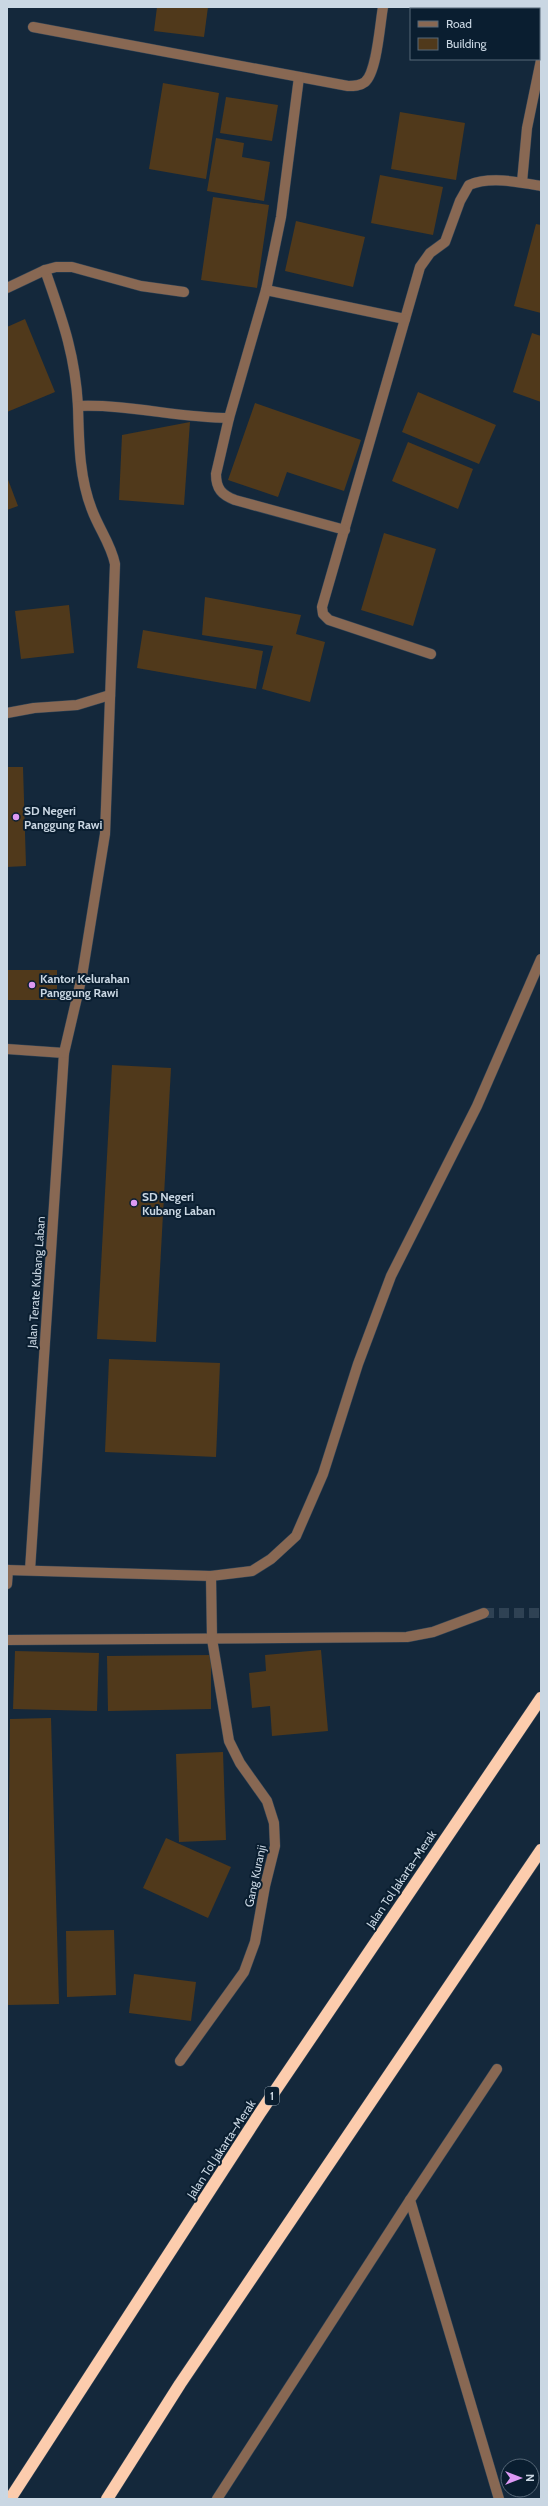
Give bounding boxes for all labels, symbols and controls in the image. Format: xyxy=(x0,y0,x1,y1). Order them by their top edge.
legend xyxy=(410,8,540,60)
text: Road xyxy=(446,16,472,31)
text: Building xyxy=(446,36,488,51)
place label: SD Negeri Panggung Rawi xyxy=(24,803,103,832)
marker: SD Negeri Panggung Rawi xyxy=(11,812,21,822)
place label: Kantor Kelurahan Panggung Rawi xyxy=(40,971,130,1000)
marker: Kantor Kelurahan Panggung Rawi xyxy=(27,980,37,990)
place label: SD Negeri Kubang Laban xyxy=(142,1189,215,1218)
marker: SD Negeri Kubang Laban xyxy=(129,1198,139,1208)
street label: Jalan Terate Kubang Laban xyxy=(24,1215,48,1349)
street label: Jalan Tol Jakarta–Merak xyxy=(362,1827,440,1932)
street label: Gang Kuranji xyxy=(241,1843,269,1909)
road number: 1 xyxy=(265,2087,279,2105)
street label: Jalan Tol Jakarta–Merak xyxy=(183,2096,259,2202)
north arrow xyxy=(500,2458,540,2498)
text: N xyxy=(523,2474,537,2482)

